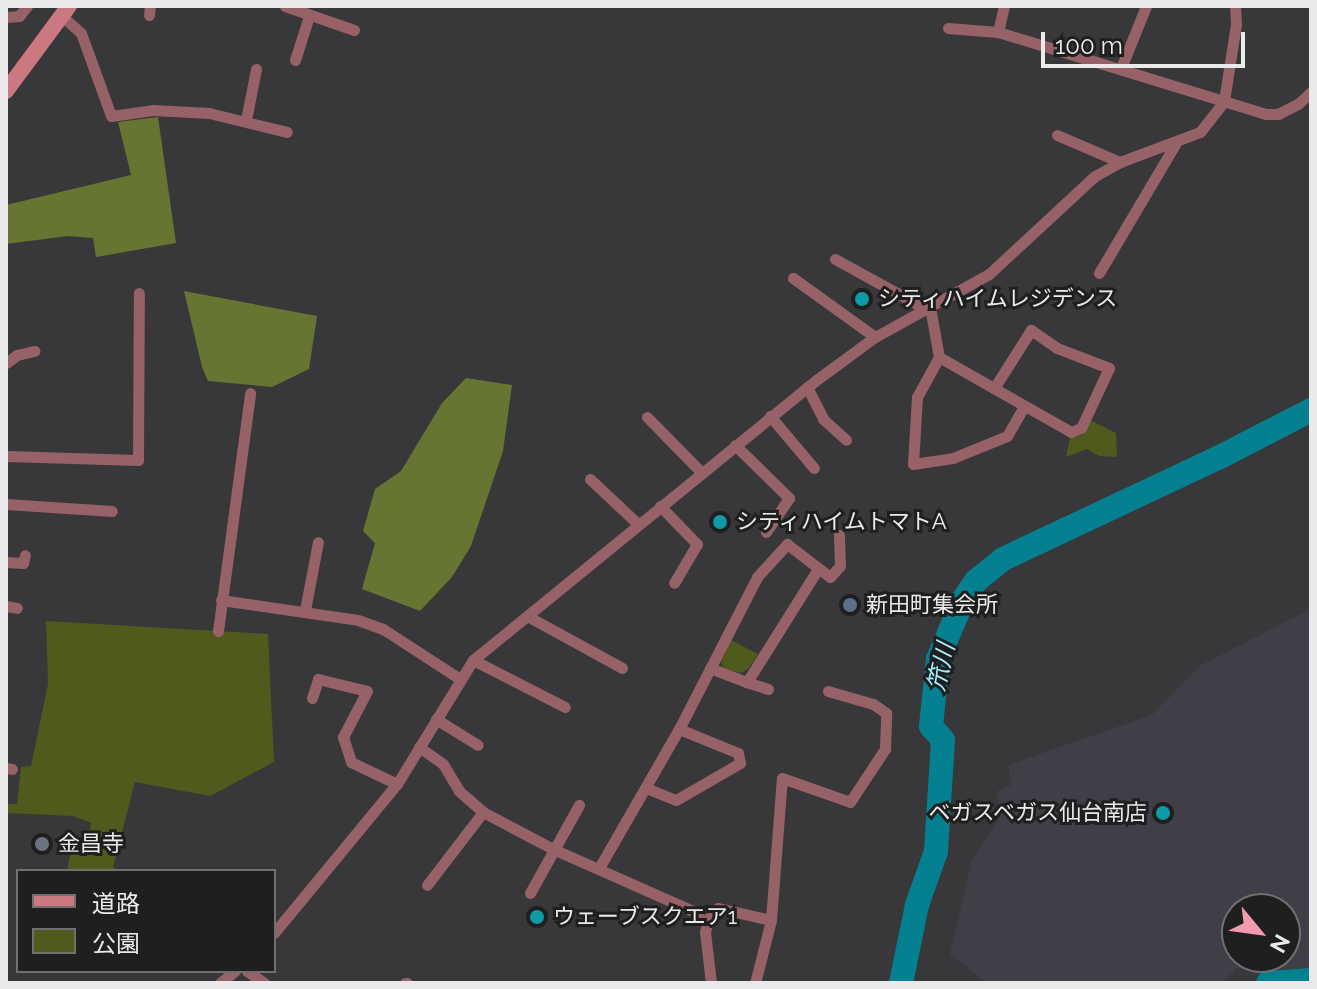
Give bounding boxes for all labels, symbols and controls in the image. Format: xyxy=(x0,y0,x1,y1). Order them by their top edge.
scale bar xyxy=(1045,16,1249,66)
text: 100 m xyxy=(1055,31,1123,60)
place label: シティハイムレジデンス xyxy=(878,286,1120,312)
marker: シティハイムレジデンス xyxy=(853,290,871,308)
place label: シティハイムトマトA xyxy=(736,509,949,535)
marker: シティハイムトマトA xyxy=(711,513,729,531)
place label: 新田町集会所 xyxy=(866,592,998,618)
marker: 新田町集会所 xyxy=(841,596,859,614)
water label: 笊川 xyxy=(922,640,960,694)
place label: ベガスベガス仙台南店 xyxy=(927,800,1147,826)
marker: ベガスベガス仙台南店 xyxy=(1154,804,1172,822)
place label: 金昌寺 xyxy=(58,831,124,857)
marker: 金昌寺 xyxy=(33,835,51,853)
legend xyxy=(16,869,276,973)
text: 道路 xyxy=(92,889,140,918)
north arrow xyxy=(1221,893,1301,973)
place label: ウェーブスクエア1 xyxy=(553,904,738,930)
marker: ウェーブスクエア1 xyxy=(528,908,546,926)
text: 公園 xyxy=(92,929,140,958)
text: N xyxy=(1265,930,1296,957)

